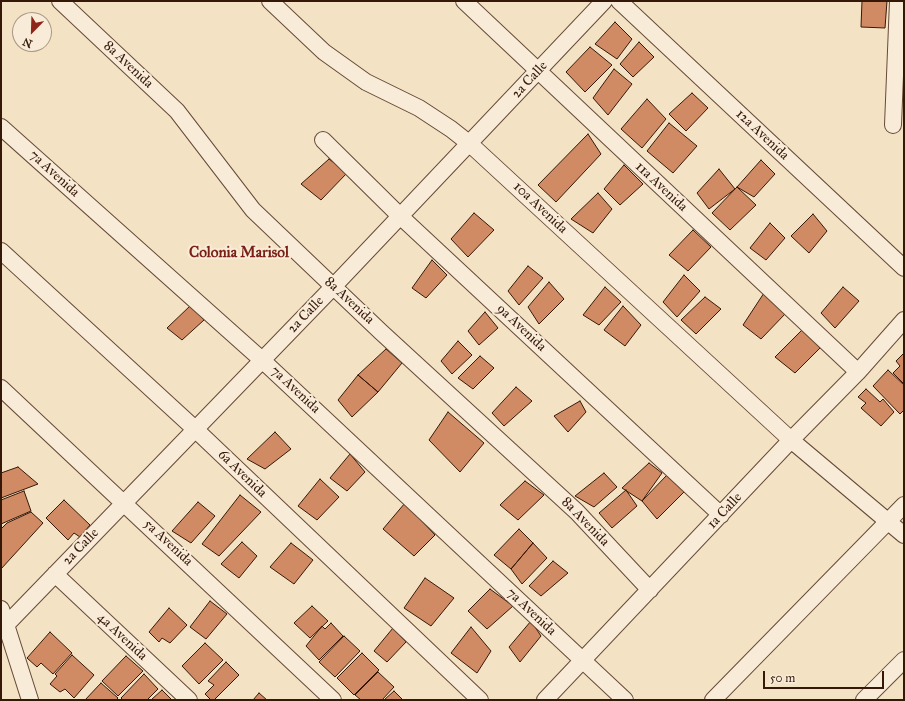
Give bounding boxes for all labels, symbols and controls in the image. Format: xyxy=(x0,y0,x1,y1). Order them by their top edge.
north arrow xyxy=(12,12,52,52)
text: N xyxy=(21,35,34,50)
street label: 8a Avenida xyxy=(100,38,156,92)
street label: 2a Calle xyxy=(509,58,551,102)
street label: 12a Avenida xyxy=(732,106,792,164)
street label: 7a Avenida xyxy=(25,147,83,201)
street label: 11a Avenida xyxy=(631,159,691,215)
street label: 10a Avenida xyxy=(509,179,571,237)
district label: Colonia Marisol xyxy=(189,244,289,262)
street label: 8a Avenida xyxy=(321,274,377,328)
street label: 2a Calle xyxy=(284,293,328,337)
street label: 9a Avenida xyxy=(493,301,549,355)
street label: 7a Avenida xyxy=(267,363,323,417)
street label: 6a Avenida xyxy=(214,447,270,501)
street label: 1a Calle xyxy=(704,489,746,533)
street label: 8a Avenida xyxy=(557,494,613,550)
street label: 5a Avenida xyxy=(140,516,196,570)
street label: 2a Calle xyxy=(59,525,103,569)
street label: 7a Avenida xyxy=(503,585,559,639)
street label: 4a Avenida xyxy=(93,610,151,664)
scale bar xyxy=(765,663,886,689)
text: 50 m xyxy=(770,671,795,685)

